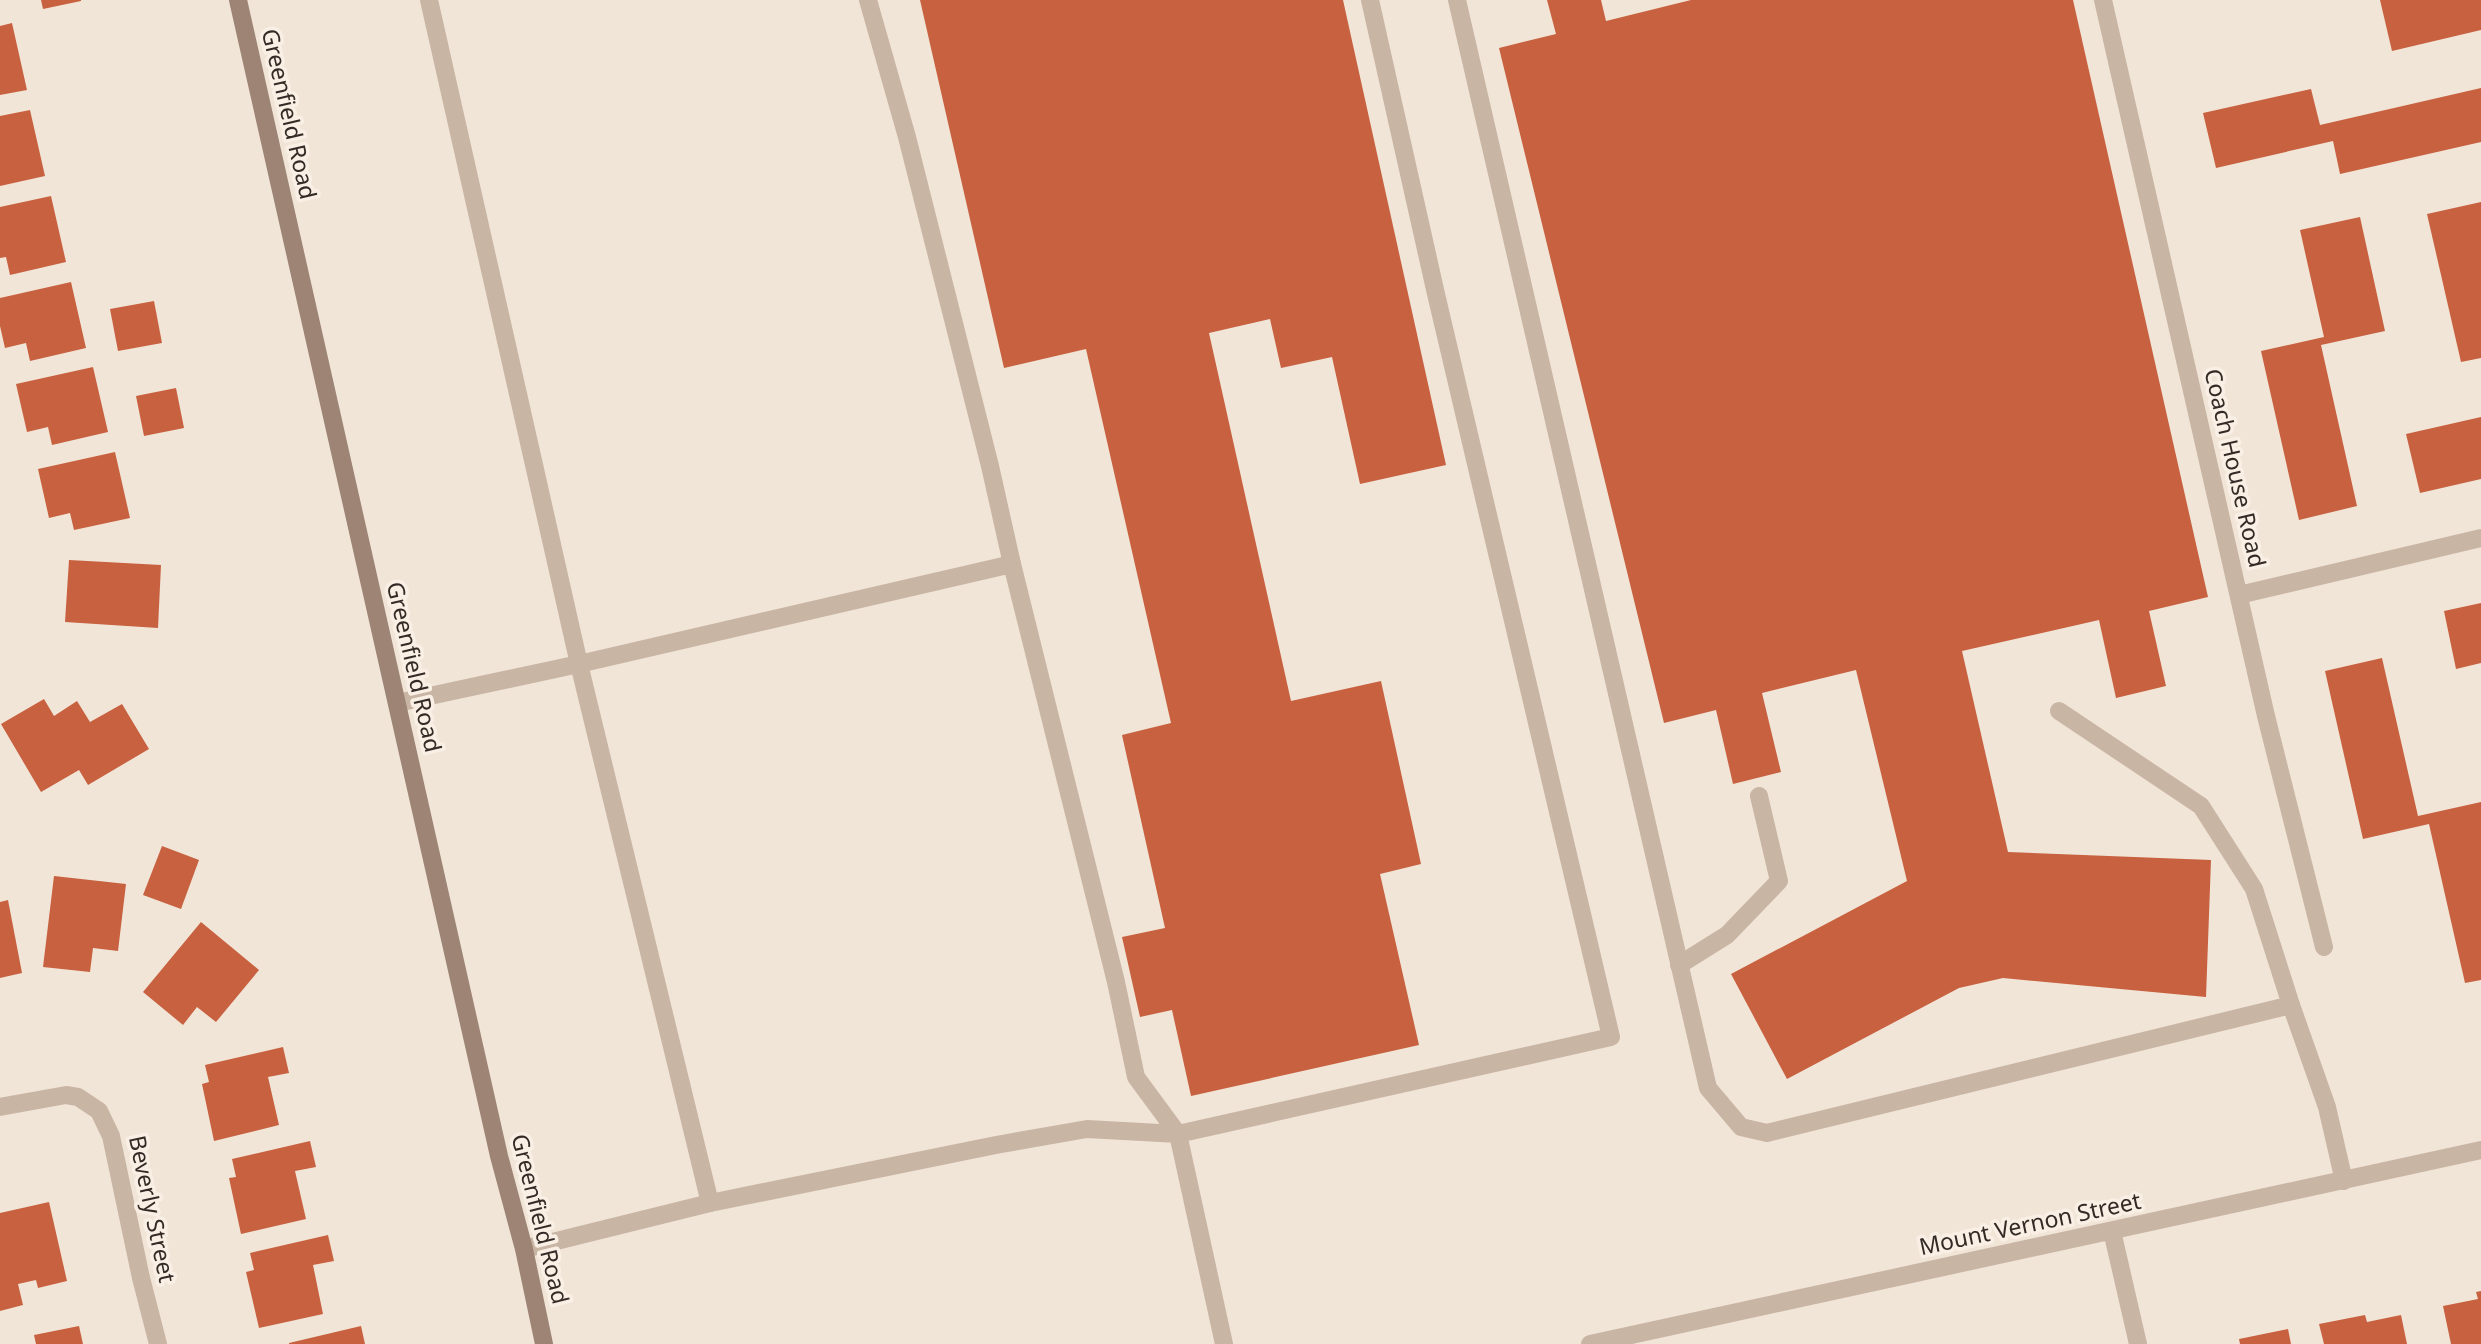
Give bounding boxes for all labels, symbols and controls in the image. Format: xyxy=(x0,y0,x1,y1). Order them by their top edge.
street label: Greenfield Road xyxy=(255,25,325,202)
street label: Coach House Road xyxy=(2198,365,2274,570)
street label: Greenfield Road xyxy=(380,578,450,755)
street label: Greenfield Road xyxy=(504,1130,578,1307)
street label: Beverly Street xyxy=(122,1132,184,1285)
street label: Mount Vernon Street xyxy=(1916,1184,2144,1262)

